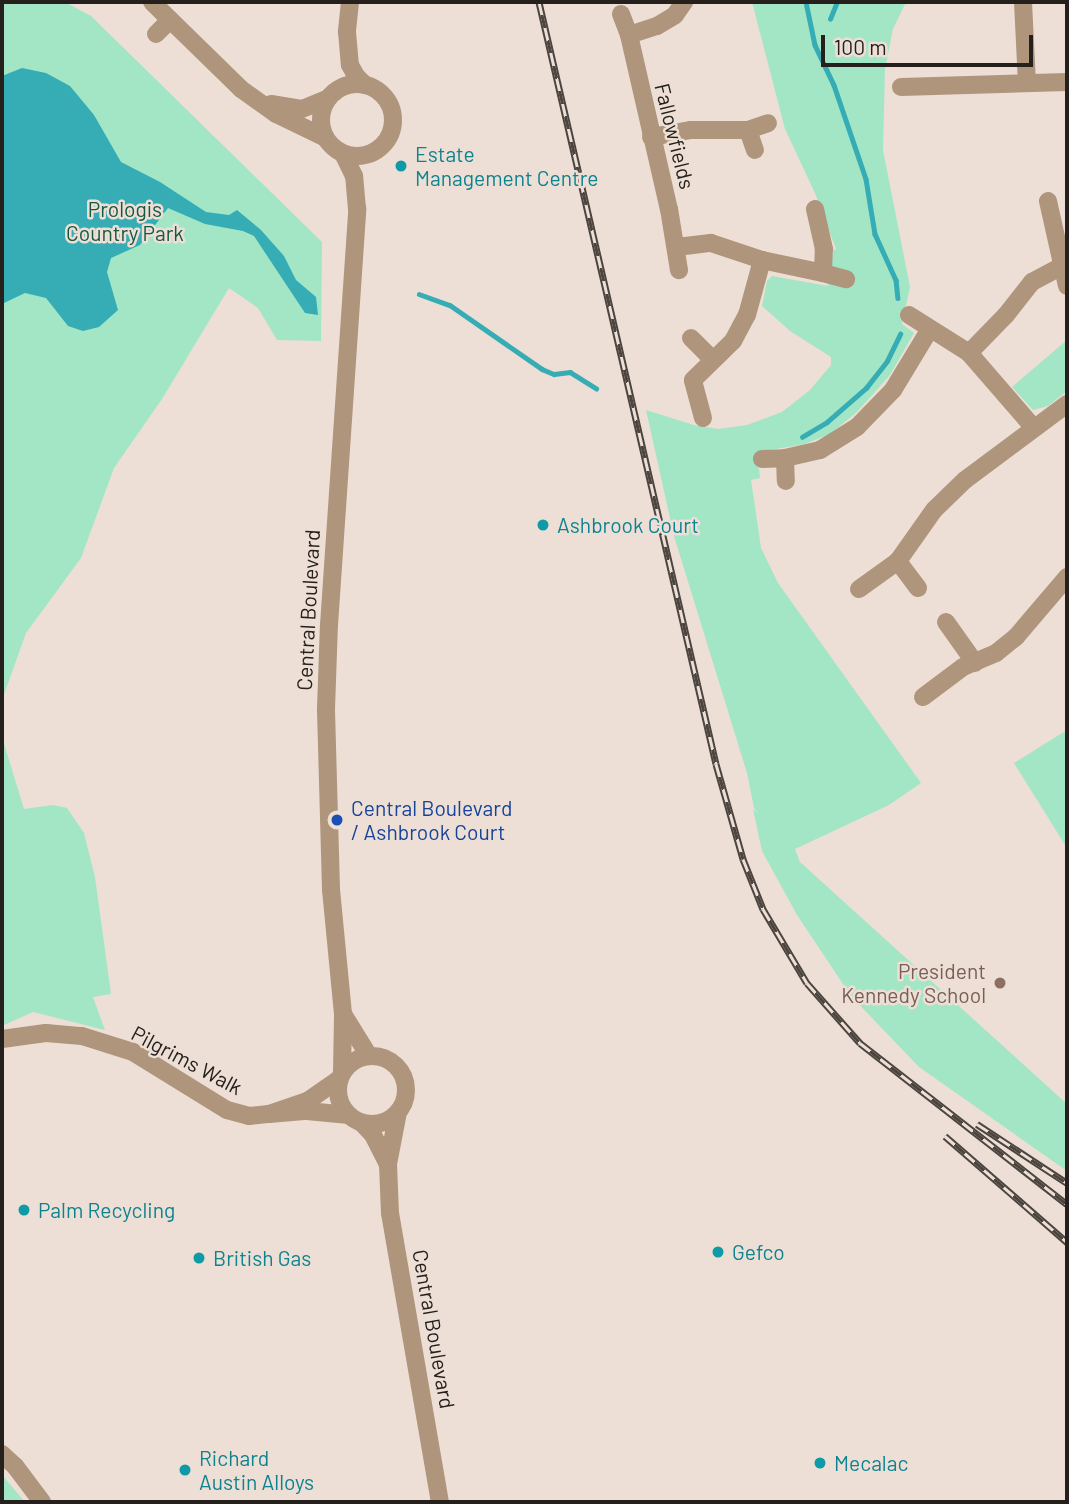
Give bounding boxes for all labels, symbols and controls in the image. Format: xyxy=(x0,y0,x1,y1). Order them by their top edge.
scale bar xyxy=(824,21,1036,65)
text: 100 m xyxy=(834,34,887,59)
street label: Fallowfields xyxy=(650,80,700,192)
place label: Estate Management Centre xyxy=(415,141,598,191)
marker: Estate Management Centre xyxy=(393,158,409,174)
park label: Prologis Country Park xyxy=(66,196,184,246)
place label: Ashbrook Court xyxy=(557,512,699,538)
marker: Ashbrook Court xyxy=(535,517,551,533)
street label: Central Boulevard xyxy=(291,529,325,691)
place label: Central Boulevard / Ashbrook Court xyxy=(351,795,512,845)
marker: Central Boulevard / Ashbrook Court xyxy=(329,812,345,828)
place label: President Kennedy School xyxy=(841,958,986,1008)
marker: President Kennedy School xyxy=(992,975,1008,991)
street label: Pilgrims Walk xyxy=(127,1020,247,1100)
place label: Palm Recycling xyxy=(38,1197,175,1223)
marker: Palm Recycling xyxy=(16,1202,32,1218)
place label: Gefco xyxy=(732,1239,785,1265)
marker: Gefco xyxy=(710,1244,726,1260)
place label: British Gas xyxy=(213,1245,311,1271)
street label: Central Boulevard xyxy=(408,1247,460,1411)
marker: British Gas xyxy=(191,1250,207,1266)
place label: Richard Austin Alloys xyxy=(199,1445,314,1495)
place label: Mecalac xyxy=(834,1450,908,1476)
marker: Mecalac xyxy=(812,1455,828,1471)
marker: Richard Austin Alloys xyxy=(177,1462,193,1478)

